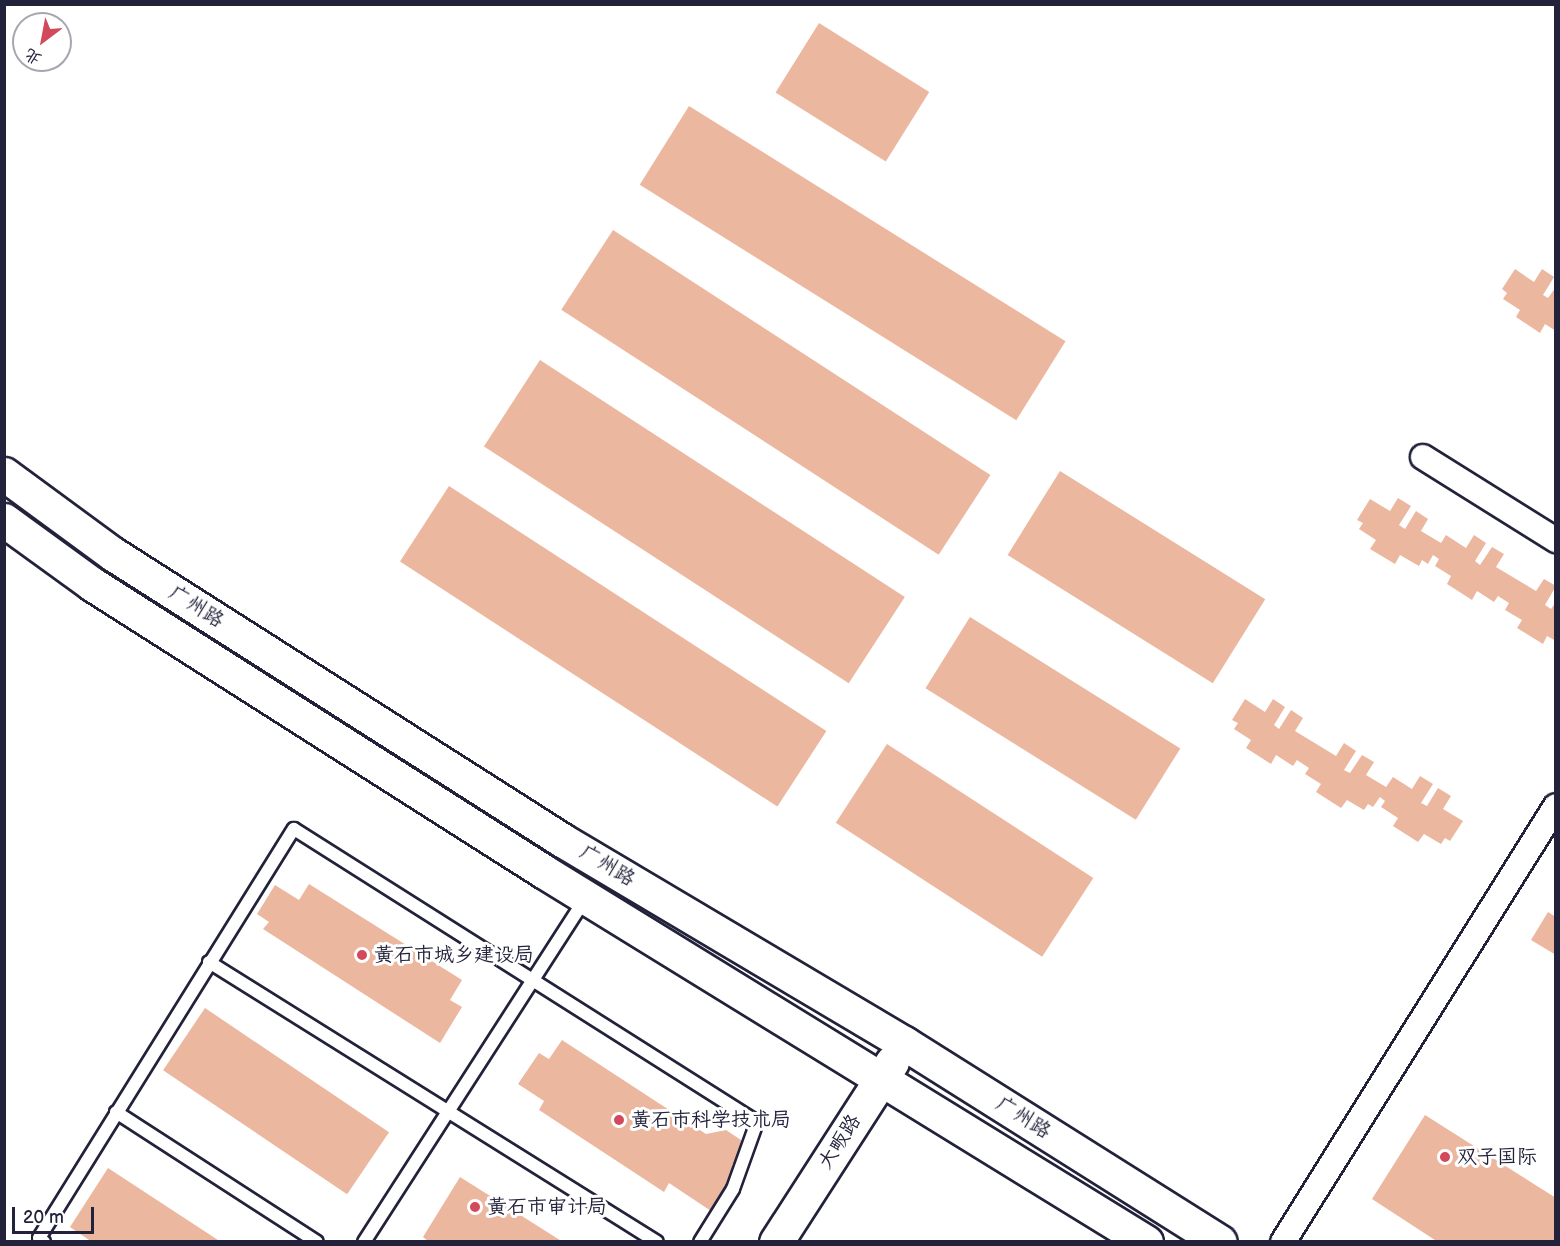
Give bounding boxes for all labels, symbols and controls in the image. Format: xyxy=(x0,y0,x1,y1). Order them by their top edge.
north arrow xyxy=(12,12,72,72)
text: 北 xyxy=(21,44,45,68)
street label: 广州路 xyxy=(164,581,228,633)
street label: 广州路 xyxy=(575,840,639,892)
place label: 黄石市城乡建设局 xyxy=(374,943,534,967)
marker: 黄石市城乡建设局 xyxy=(355,948,369,962)
street label: 广州路 xyxy=(991,1092,1055,1144)
place label: 黄石市科学技术局 xyxy=(631,1108,791,1132)
street label: 大畈路 xyxy=(814,1110,866,1174)
marker: 黄石市科学技术局 xyxy=(612,1113,626,1127)
place label: 双子国际 xyxy=(1457,1145,1537,1169)
marker: 双子国际 xyxy=(1438,1150,1452,1164)
scale bar xyxy=(15,1195,98,1233)
place label: 黄石市审计局 xyxy=(487,1195,607,1219)
marker: 黄石市审计局 xyxy=(468,1200,482,1214)
text: 20 m xyxy=(23,1207,64,1228)

